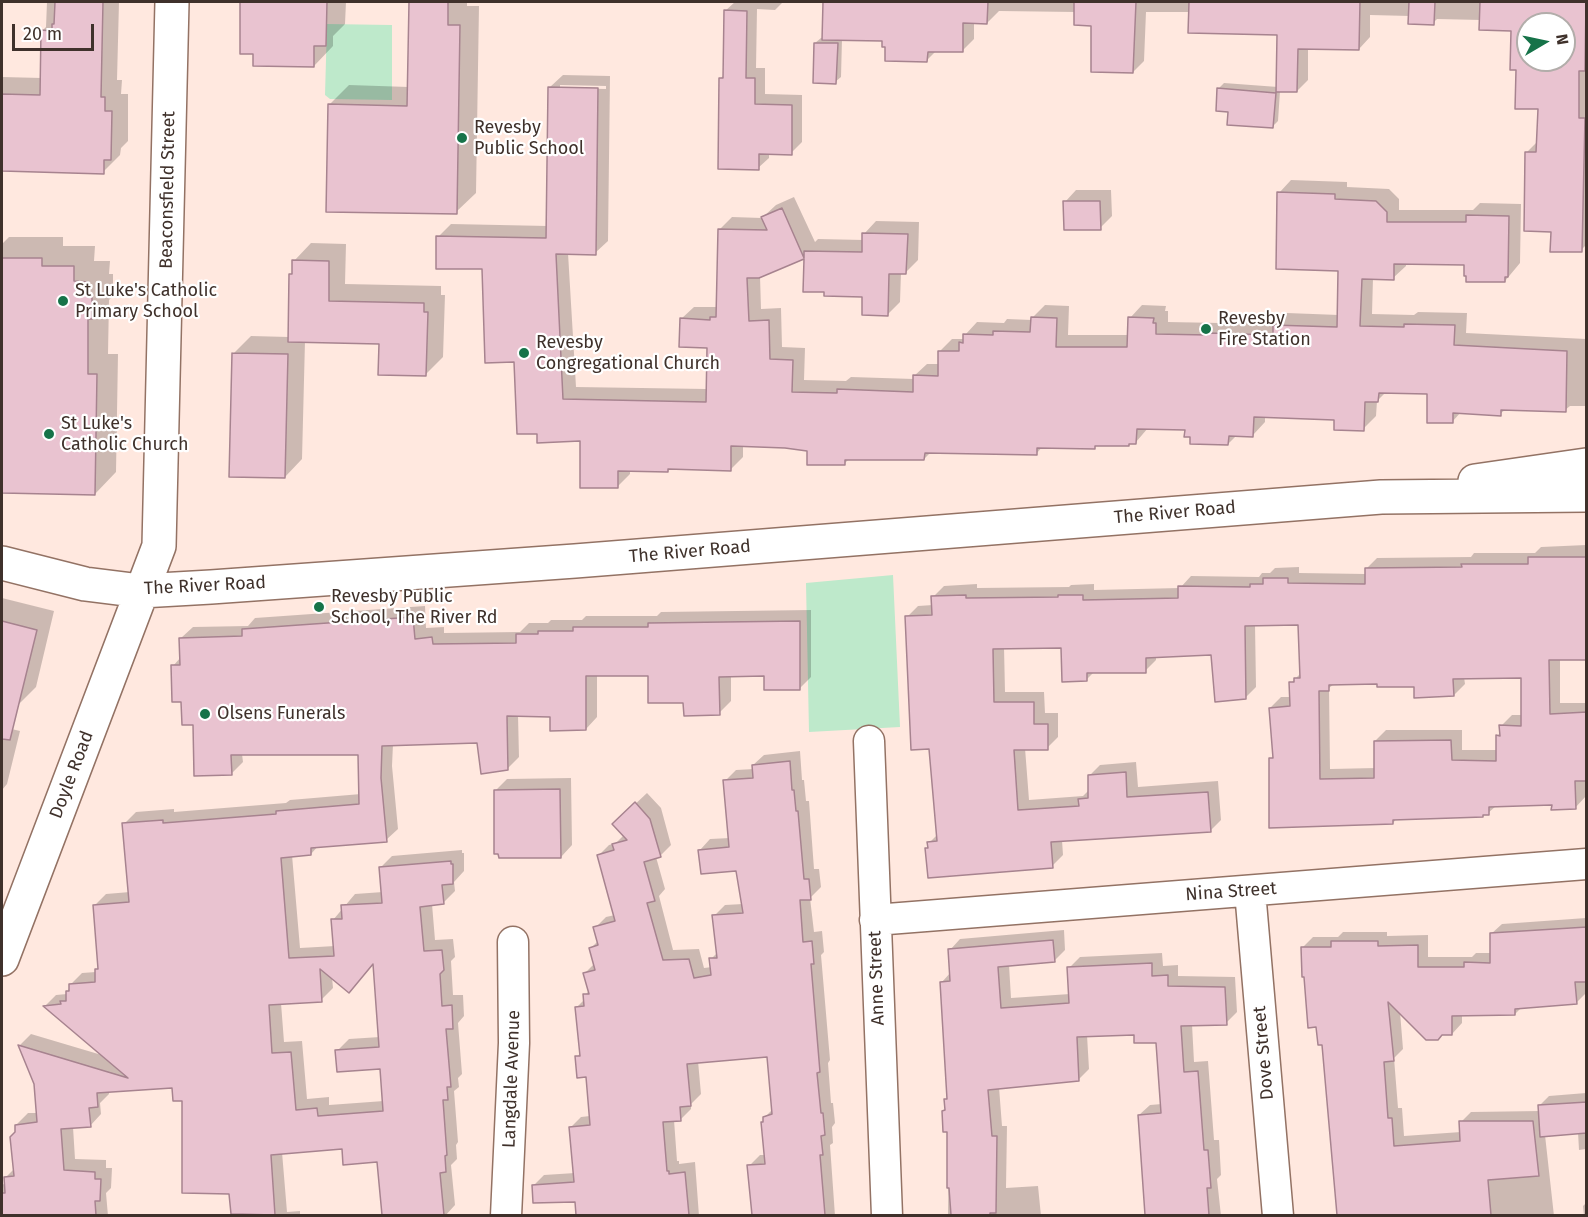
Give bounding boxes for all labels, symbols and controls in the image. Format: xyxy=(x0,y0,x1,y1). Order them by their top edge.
scale bar xyxy=(15,12,98,50)
north arrow xyxy=(1516,12,1576,72)
text: 20 m xyxy=(23,23,62,45)
text: N xyxy=(1552,33,1573,46)
street label: Beaconsfield Street xyxy=(156,111,180,269)
place label: Revesby Public School xyxy=(474,117,584,160)
marker: Revesby Public School xyxy=(455,131,469,145)
place label: St Luke's Catholic Primary School xyxy=(75,280,217,322)
marker: St Luke's Catholic Primary School xyxy=(56,294,70,308)
place label: Revesby Fire Station xyxy=(1218,308,1311,350)
marker: Revesby Fire Station xyxy=(1199,322,1213,336)
place label: Revesby Congregational Church xyxy=(536,332,720,374)
marker: Revesby Congregational Church xyxy=(517,346,531,360)
place label: St Luke's Catholic Church xyxy=(61,413,188,456)
marker: St Luke's Catholic Church xyxy=(42,427,56,441)
street label: The River Road xyxy=(1113,497,1237,529)
street label: The River Road xyxy=(628,536,752,568)
street label: The River Road xyxy=(143,572,267,600)
place label: Revesby Public School, The River Rd xyxy=(331,586,498,628)
marker: Revesby Public School, The River Rd xyxy=(312,600,326,614)
place label: Olsens Funerals xyxy=(217,703,345,725)
marker: Olsens Funerals xyxy=(198,707,212,721)
street label: Doyle Road xyxy=(45,728,99,822)
street label: Nina Street xyxy=(1185,878,1277,906)
street label: Anne Street xyxy=(865,930,889,1026)
street label: Dove Street xyxy=(1249,1005,1279,1101)
street label: Langdale Avenue xyxy=(499,1010,525,1148)

